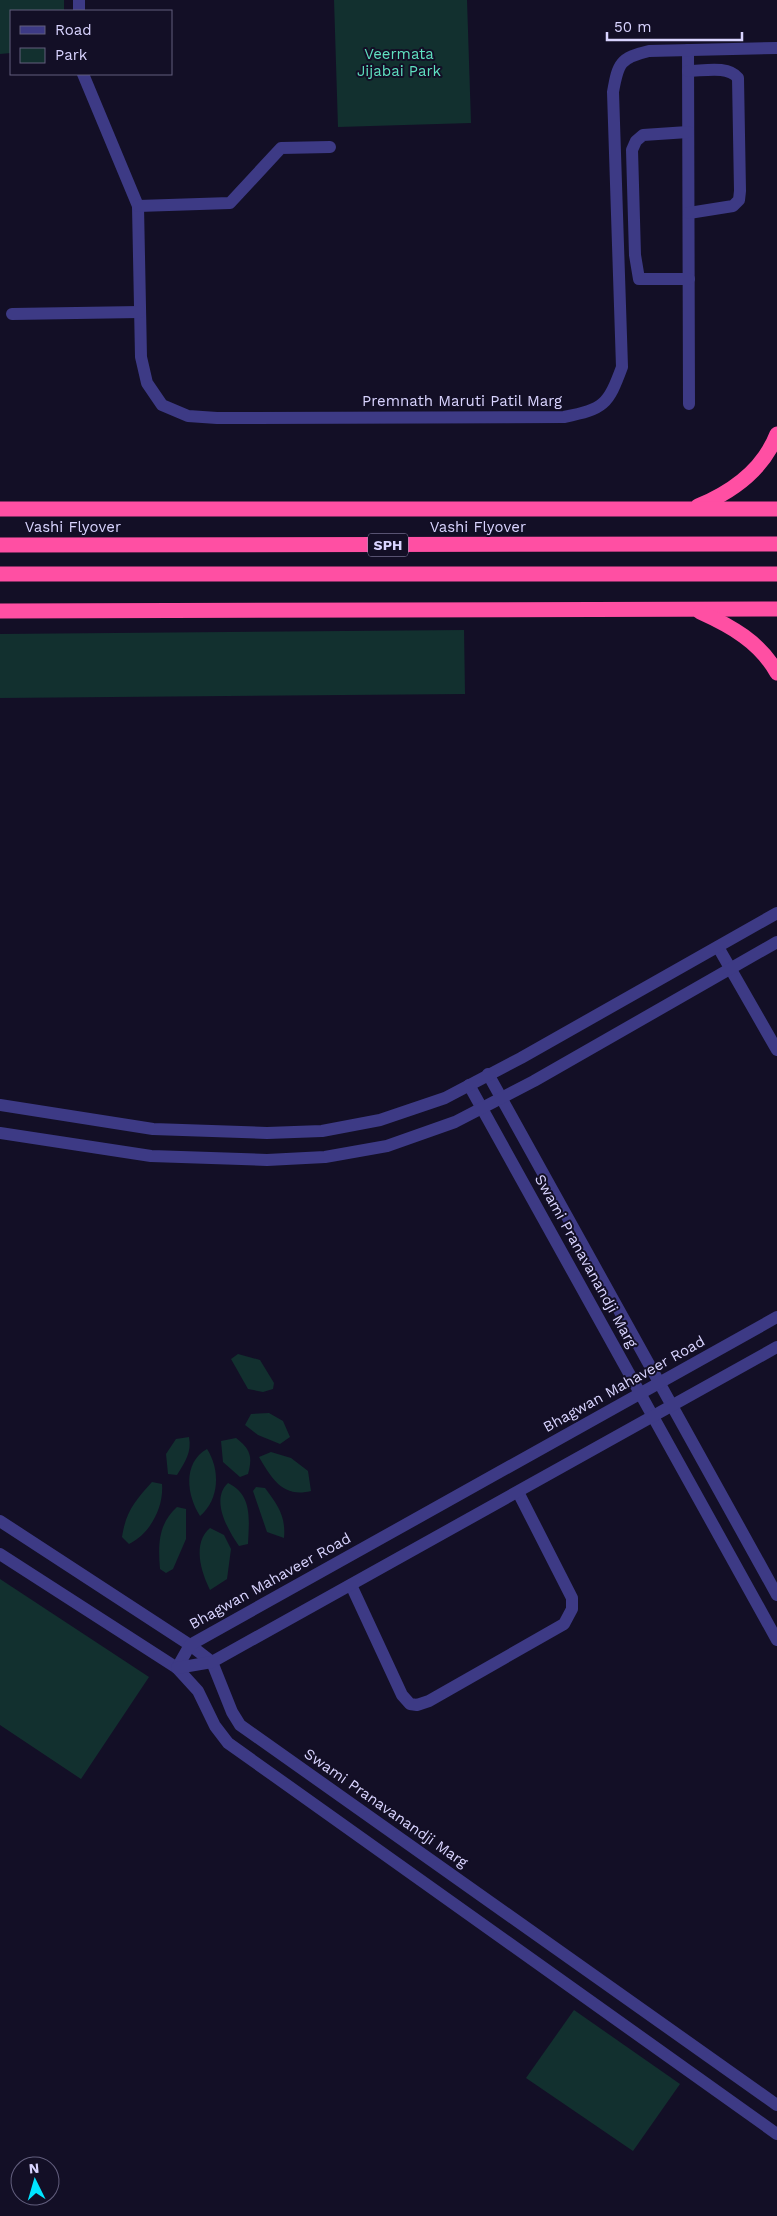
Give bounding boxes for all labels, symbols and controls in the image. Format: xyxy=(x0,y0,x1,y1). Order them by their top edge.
legend xyxy=(10,10,172,75)
scale bar xyxy=(607,10,742,42)
text: 50 m xyxy=(614,18,651,36)
text: Road xyxy=(55,21,92,39)
park label: Veermata Jijabai Park xyxy=(357,45,442,80)
text: Park xyxy=(55,46,88,64)
street label: Premnath Maruti Patil Marg xyxy=(362,392,562,410)
street label: Vashi Flyover xyxy=(25,518,121,536)
street label: Vashi Flyover xyxy=(430,518,526,536)
road number: SPH xyxy=(368,534,408,556)
street label: Swami Pranavanandji Marg xyxy=(531,1171,641,1351)
street label: Bhagwan Mahaveer Road xyxy=(540,1332,708,1436)
street label: Bhagwan Mahaveer Road xyxy=(186,1529,354,1633)
street label: Swami Pranavanandji Marg xyxy=(301,1745,471,1871)
north arrow xyxy=(10,2156,60,2206)
text: N xyxy=(28,2160,40,2176)

